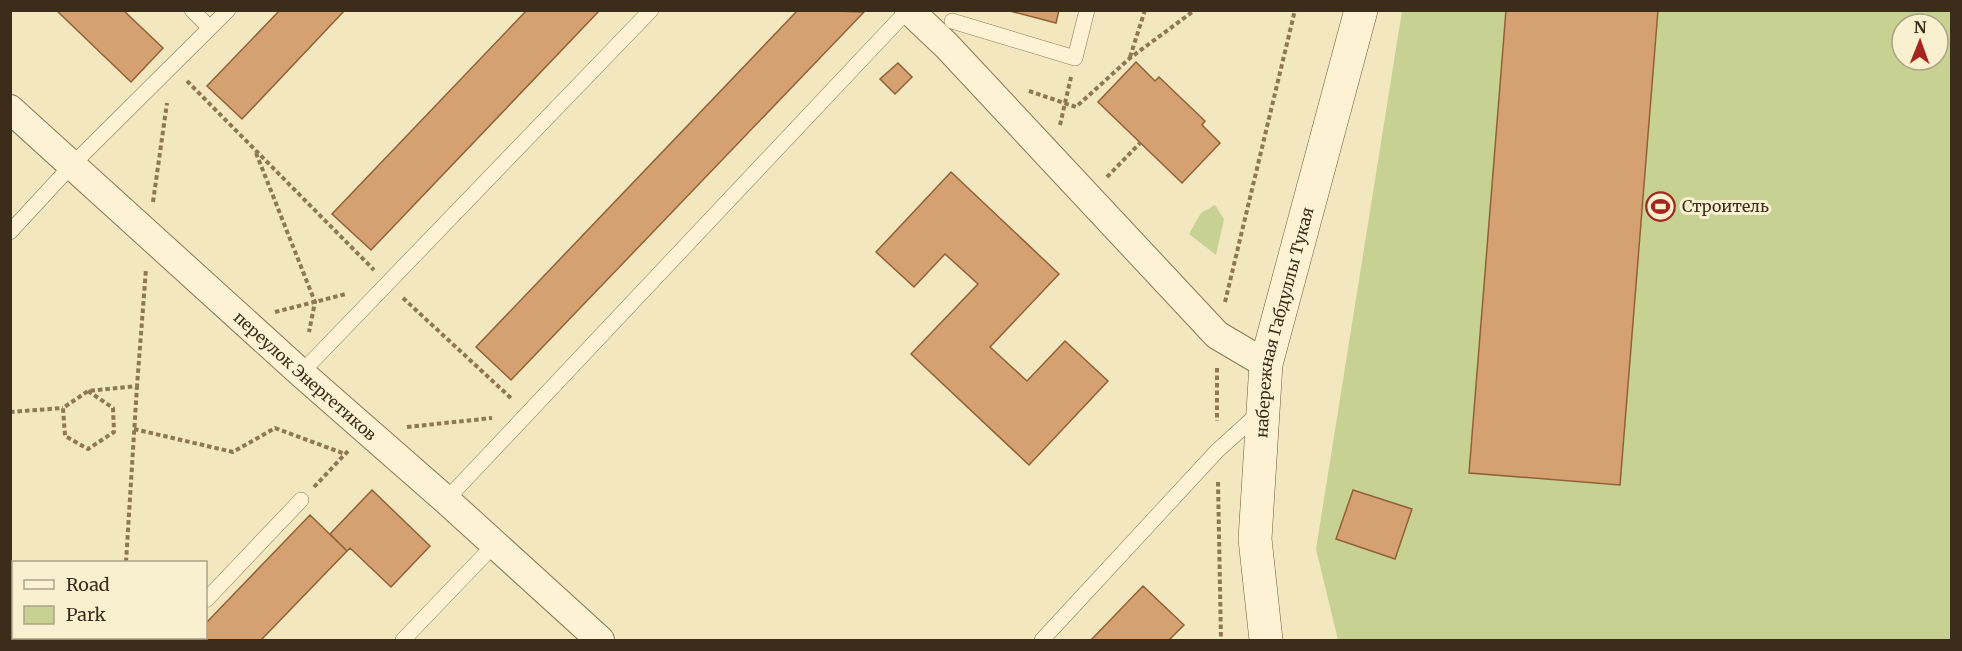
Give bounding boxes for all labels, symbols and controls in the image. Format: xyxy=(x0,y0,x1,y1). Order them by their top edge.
north arrow xyxy=(1890,12,1950,72)
text: N xyxy=(1914,17,1927,37)
sports icon: Строитель xyxy=(1645,190,1677,222)
place label: Строитель xyxy=(1682,196,1769,216)
street label: набережная Габдуллы Тукая xyxy=(1251,205,1318,439)
street label: переулок Энергетиков xyxy=(230,307,381,445)
legend xyxy=(12,561,207,639)
text: Road xyxy=(66,573,110,596)
text: Park xyxy=(66,603,107,626)

